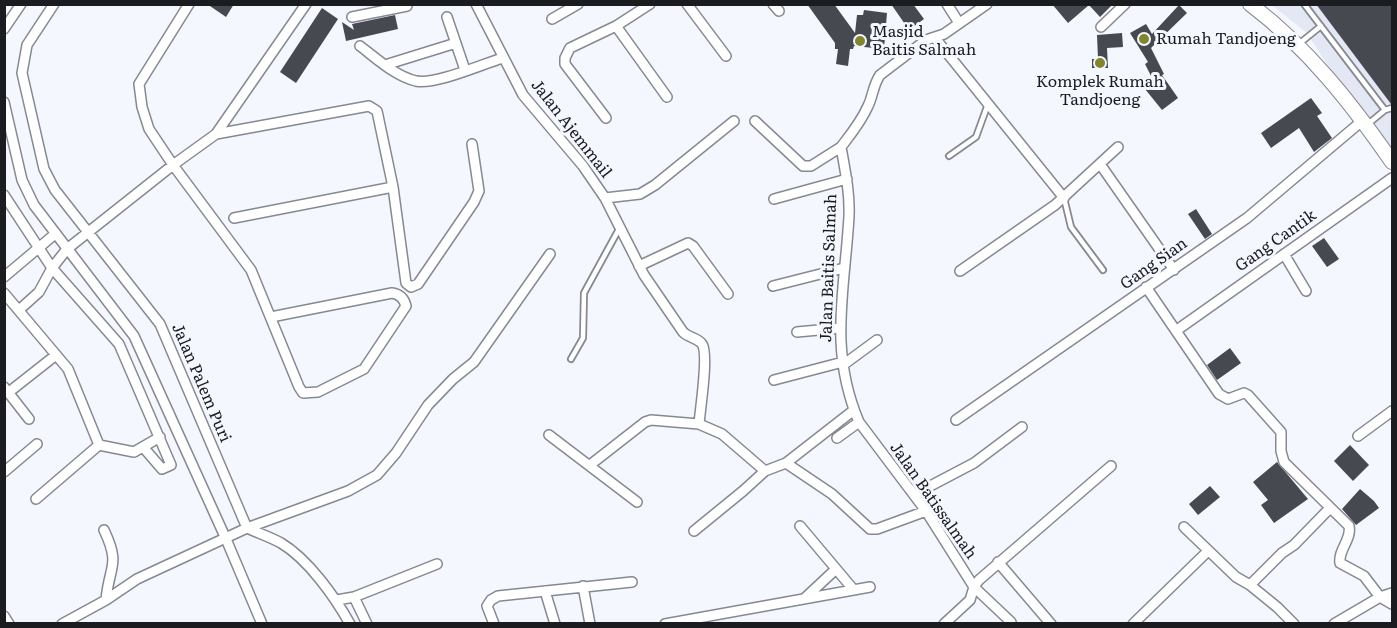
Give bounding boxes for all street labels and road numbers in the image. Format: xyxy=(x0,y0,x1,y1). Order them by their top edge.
street label: Jalan Ajemmail xyxy=(527,76,615,182)
street label: Jalan Baitis Salmah xyxy=(817,193,841,343)
street label: Gang Cantik xyxy=(1232,206,1320,276)
street label: Gang Sian xyxy=(1117,234,1191,294)
street label: Jalan Palem Puri xyxy=(167,321,235,445)
street label: Jalan Batissalmah xyxy=(886,439,980,563)

